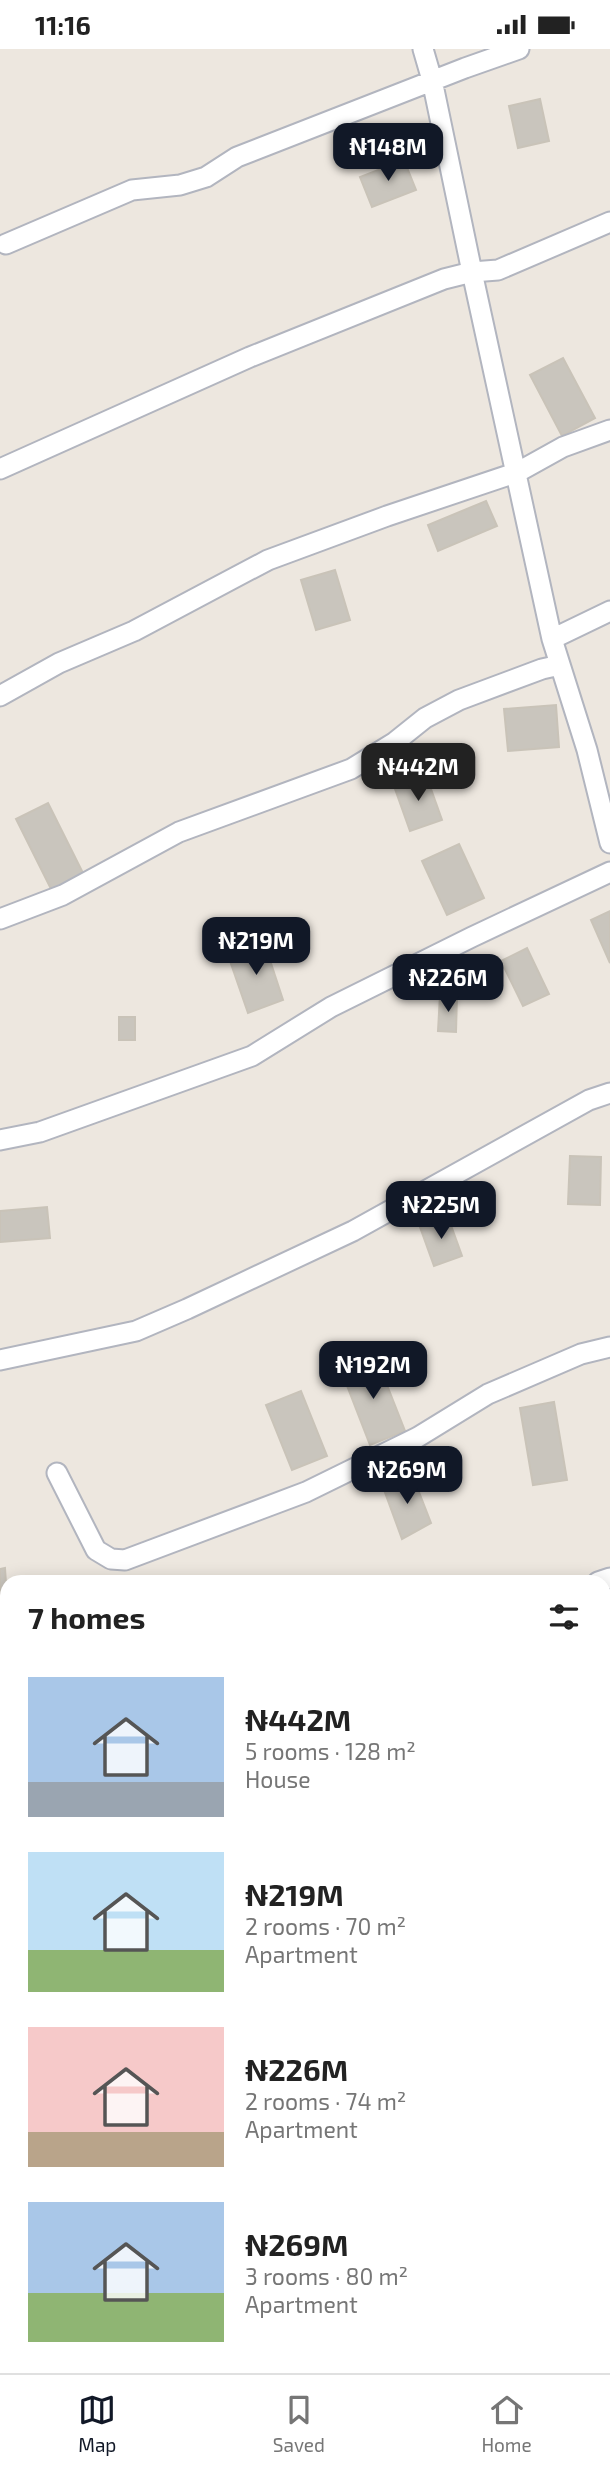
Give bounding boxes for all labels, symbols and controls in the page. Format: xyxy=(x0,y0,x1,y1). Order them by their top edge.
text: 11:16 xyxy=(35,9,91,40)
pin: ₦148M xyxy=(339,123,437,183)
text: ₦148M xyxy=(349,132,427,160)
pin: ₦442M xyxy=(369,743,467,803)
text: ₦442M xyxy=(377,752,459,780)
pin: ₦219M xyxy=(207,918,305,977)
text: ₦219M xyxy=(218,926,294,954)
pin: ₦226M xyxy=(399,955,497,1014)
text: ₦226M xyxy=(408,963,488,991)
pin: ₦225M xyxy=(392,1181,490,1241)
text: ₦225M xyxy=(402,1190,480,1218)
pin: ₦192M xyxy=(324,1341,422,1401)
text: ₦192M xyxy=(335,1350,411,1378)
pin: ₦269M xyxy=(358,1447,456,1506)
text: ₦269M xyxy=(367,1455,447,1483)
icon: filters xyxy=(545,1598,583,1636)
text: 7 homes xyxy=(28,1599,145,1635)
text: ₦442M xyxy=(245,1701,351,1737)
icon: home xyxy=(84,1705,168,1789)
text: 5 rooms · 128 m² xyxy=(245,1737,416,1765)
text: House xyxy=(245,1765,311,1793)
text: ₦219M xyxy=(245,1876,344,1912)
icon: home xyxy=(84,1880,168,1964)
text: 2 rooms · 70 m² xyxy=(245,1912,406,1940)
text: Apartment xyxy=(245,1940,358,1968)
text: ₦226M xyxy=(245,2051,348,2087)
icon: home xyxy=(84,2055,168,2139)
text: 2 rooms · 74 m² xyxy=(245,2087,406,2115)
text: Apartment xyxy=(245,2115,358,2143)
text: ₦269M xyxy=(245,2226,348,2262)
icon: home xyxy=(84,2230,168,2314)
text: 3 rooms · 80 m² xyxy=(245,2262,408,2290)
text: Apartment xyxy=(245,2290,358,2318)
tab: Map xyxy=(78,2391,116,2456)
tab: Saved xyxy=(273,2391,325,2456)
tab: Home xyxy=(481,2391,532,2456)

